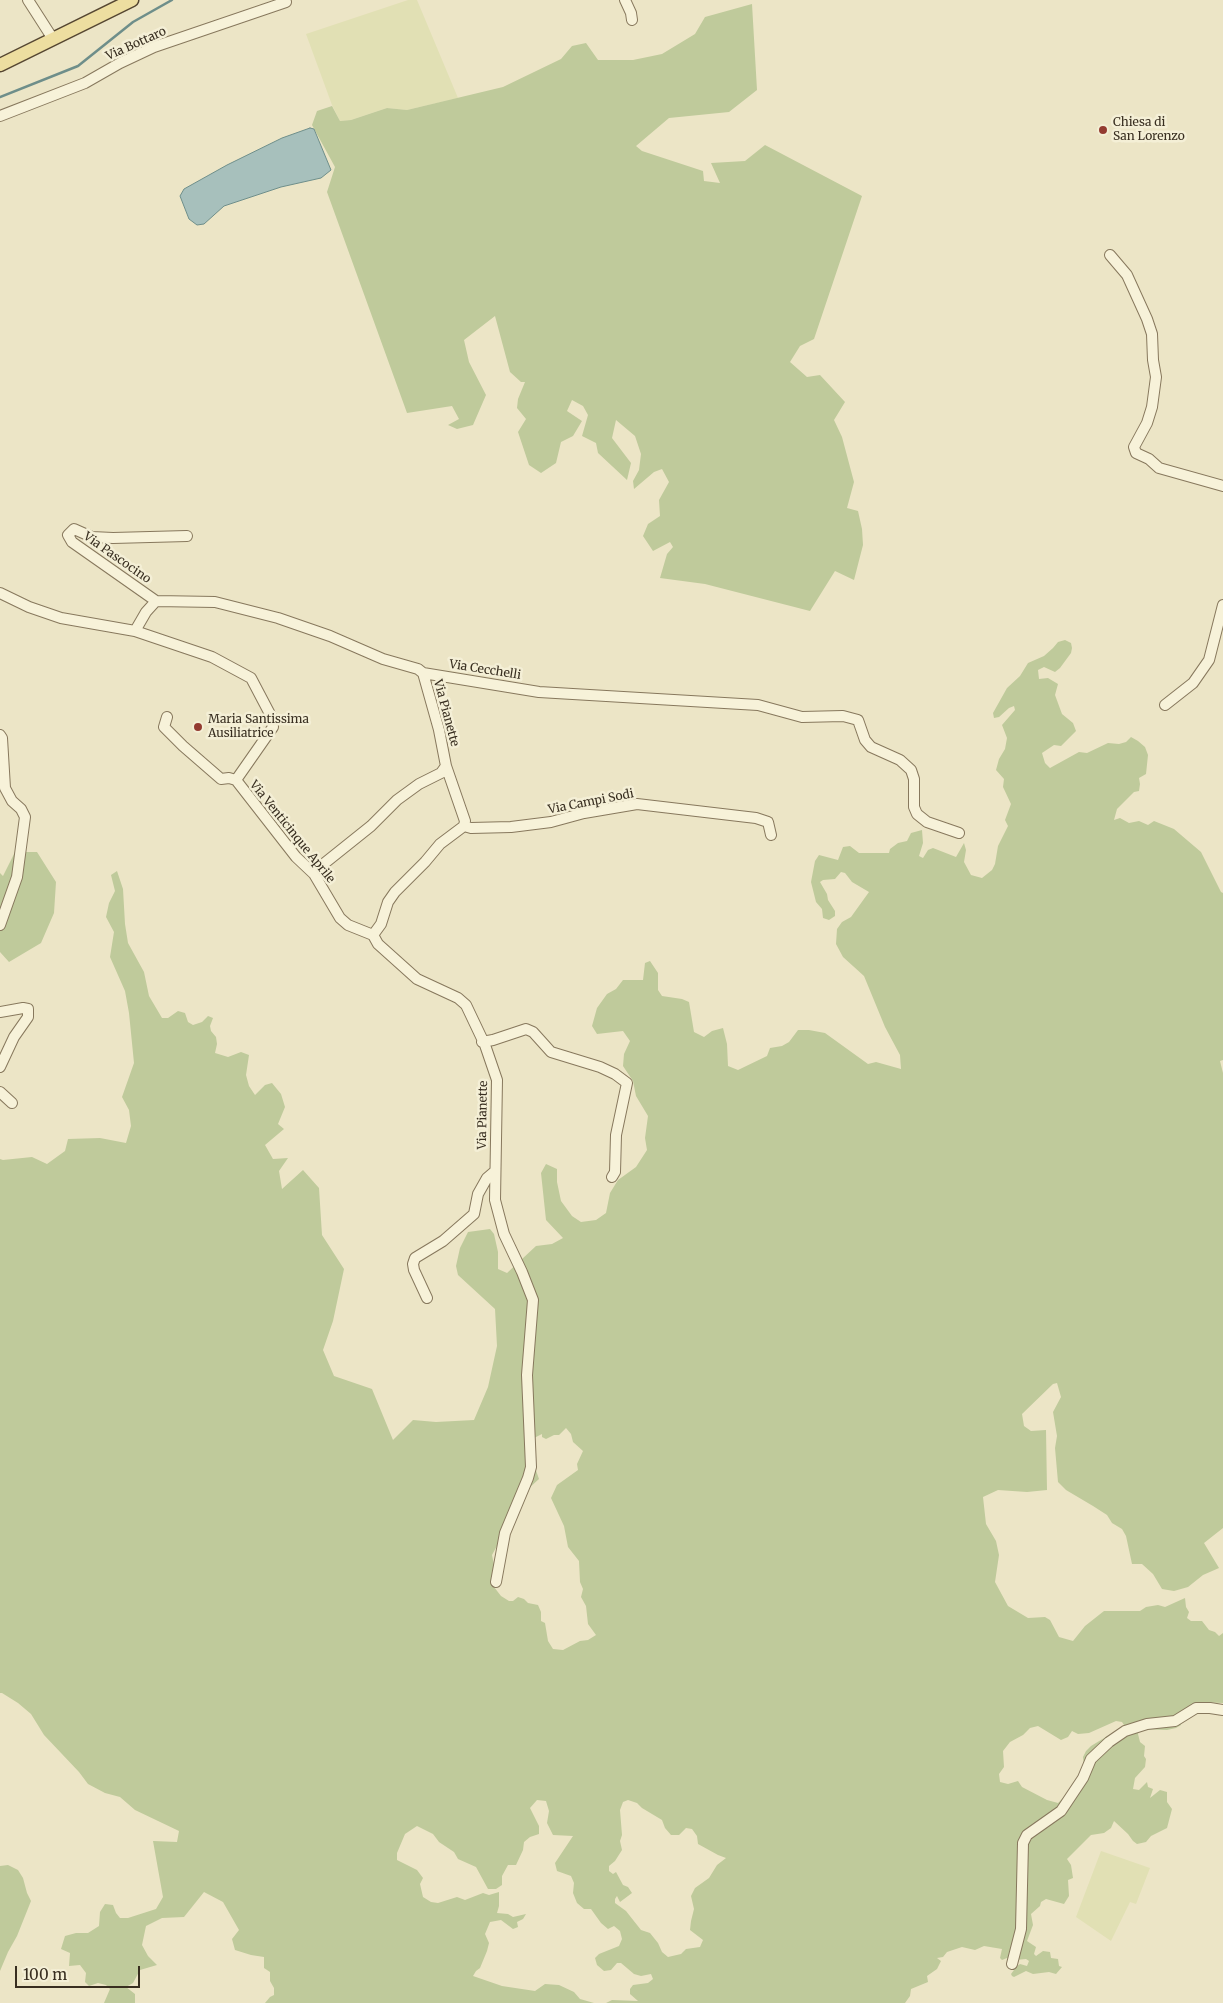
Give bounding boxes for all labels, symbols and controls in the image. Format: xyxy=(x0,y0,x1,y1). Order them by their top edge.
street label: Via Bottaro xyxy=(104,24,168,64)
place label: Chiesa di San Lorenzo xyxy=(1113,116,1185,144)
marker: Chiesa di San Lorenzo xyxy=(1097,124,1109,136)
street label: Via Pascocino xyxy=(80,529,154,587)
street label: Via Cecchelli xyxy=(448,657,522,683)
street label: Via Pianette xyxy=(430,678,462,748)
place label: Maria Santissima Ausiliatrice xyxy=(208,713,309,741)
marker: Maria Santissima Ausiliatrice xyxy=(192,721,204,733)
street label: Via Venticinque Aprile xyxy=(246,778,338,886)
street label: Via Campi Sodi xyxy=(547,787,635,817)
street label: Via Pianette xyxy=(475,1081,491,1149)
scale bar xyxy=(18,1956,142,1988)
text: 100 m xyxy=(23,1965,67,1984)

